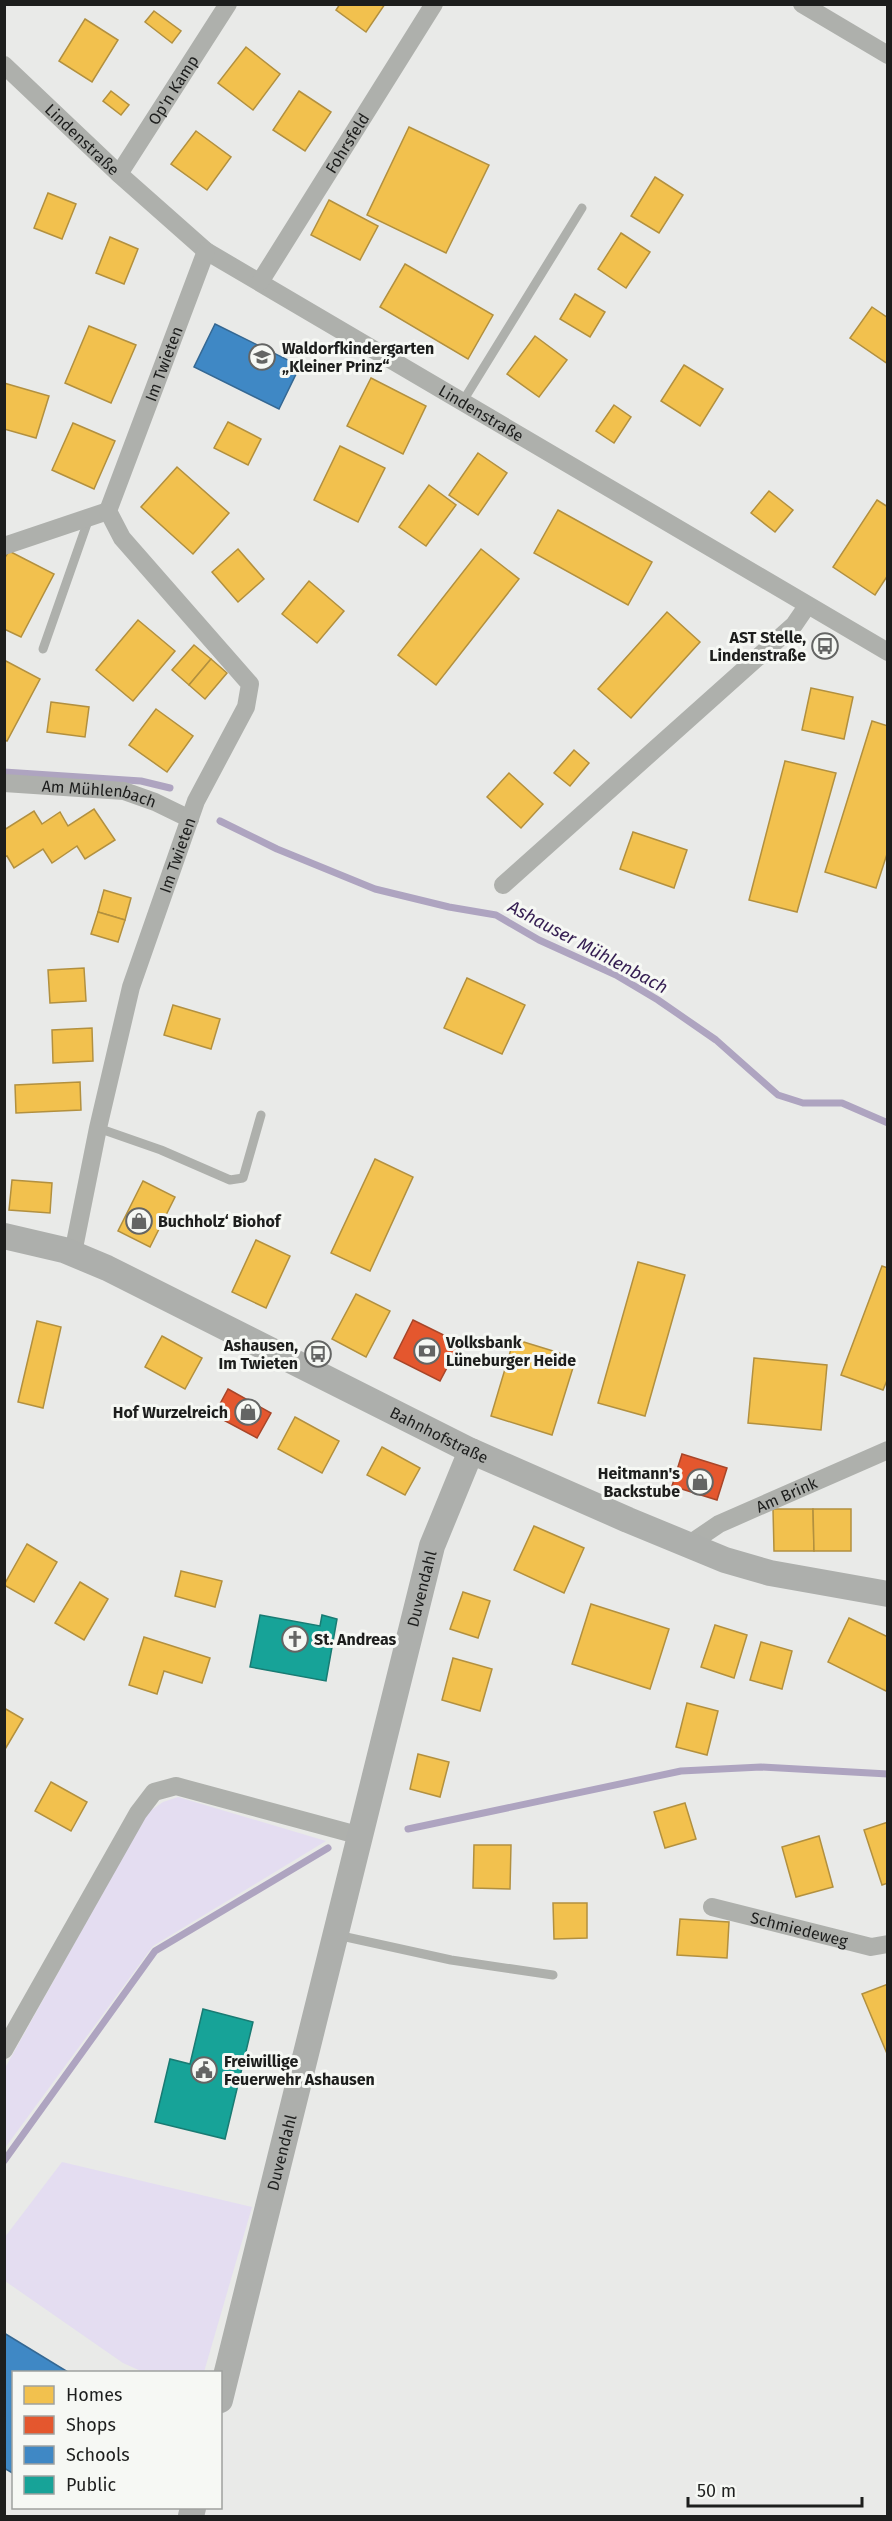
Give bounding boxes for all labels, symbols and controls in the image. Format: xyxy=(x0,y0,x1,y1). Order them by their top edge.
street label: Op'n Kamp xyxy=(144,52,203,128)
street label: Lindenstraße xyxy=(41,100,123,179)
street label: Fohrsfeld xyxy=(321,110,373,177)
street label: Im Twieten xyxy=(141,324,187,404)
place label: Waldorfkindergarten „Kleiner Prinz“ xyxy=(282,339,434,376)
school or university icon: Waldorfkindergarten „Kleiner Prinz“ xyxy=(247,342,277,372)
street label: Lindenstraße xyxy=(435,381,527,446)
place label: AST Stelle, Lindenstraße xyxy=(709,628,806,665)
bus stop icon: AST Stelle, Lindenstraße xyxy=(810,631,840,661)
street label: Am Mühlenbach xyxy=(41,777,159,812)
street label: Im Twieten xyxy=(156,815,200,896)
water label: Ashauser Mühlenbach xyxy=(503,895,672,998)
shop icon: Buchholz‘ Biohof xyxy=(124,1206,154,1236)
place label: Buchholz‘ Biohof xyxy=(158,1212,282,1231)
place label: Volksbank Lüneburger Heide xyxy=(445,1333,576,1370)
place label: Ashausen, Im Twieten xyxy=(219,1336,298,1373)
bank icon: Volksbank Lüneburger Heide xyxy=(412,1336,442,1366)
bus stop icon: Ashausen, Im Twieten xyxy=(303,1339,333,1369)
shop icon: Hof Wurzelreich xyxy=(233,1397,263,1427)
place label: Hof Wurzelreich xyxy=(113,1403,228,1422)
street label: Bahnhofstraße xyxy=(387,1403,491,1467)
place label: Heitmann's Backstube xyxy=(598,1464,680,1501)
shop icon: Heitmann's Backstube xyxy=(685,1467,715,1497)
street label: Am Brink xyxy=(753,1473,821,1517)
street label: Duvendahl xyxy=(403,1548,441,1629)
church icon: St. Andreas xyxy=(280,1624,310,1654)
place label: St. Andreas xyxy=(314,1630,397,1649)
street label: Schmiedeweg xyxy=(749,1908,850,1951)
place label: Freiwillige Feuerwehr Ashausen xyxy=(224,2052,375,2089)
public building icon: Freiwillige Feuerwehr Ashausen xyxy=(189,2055,219,2085)
street label: Duvendahl xyxy=(263,2112,301,2193)
legend xyxy=(12,2371,222,2509)
text: Homes xyxy=(66,2384,122,2406)
text: Shops xyxy=(66,2414,116,2436)
text: Schools xyxy=(66,2444,130,2466)
scale bar xyxy=(688,2470,862,2508)
text: Public xyxy=(66,2474,116,2496)
text: 50 m xyxy=(697,2480,736,2502)

